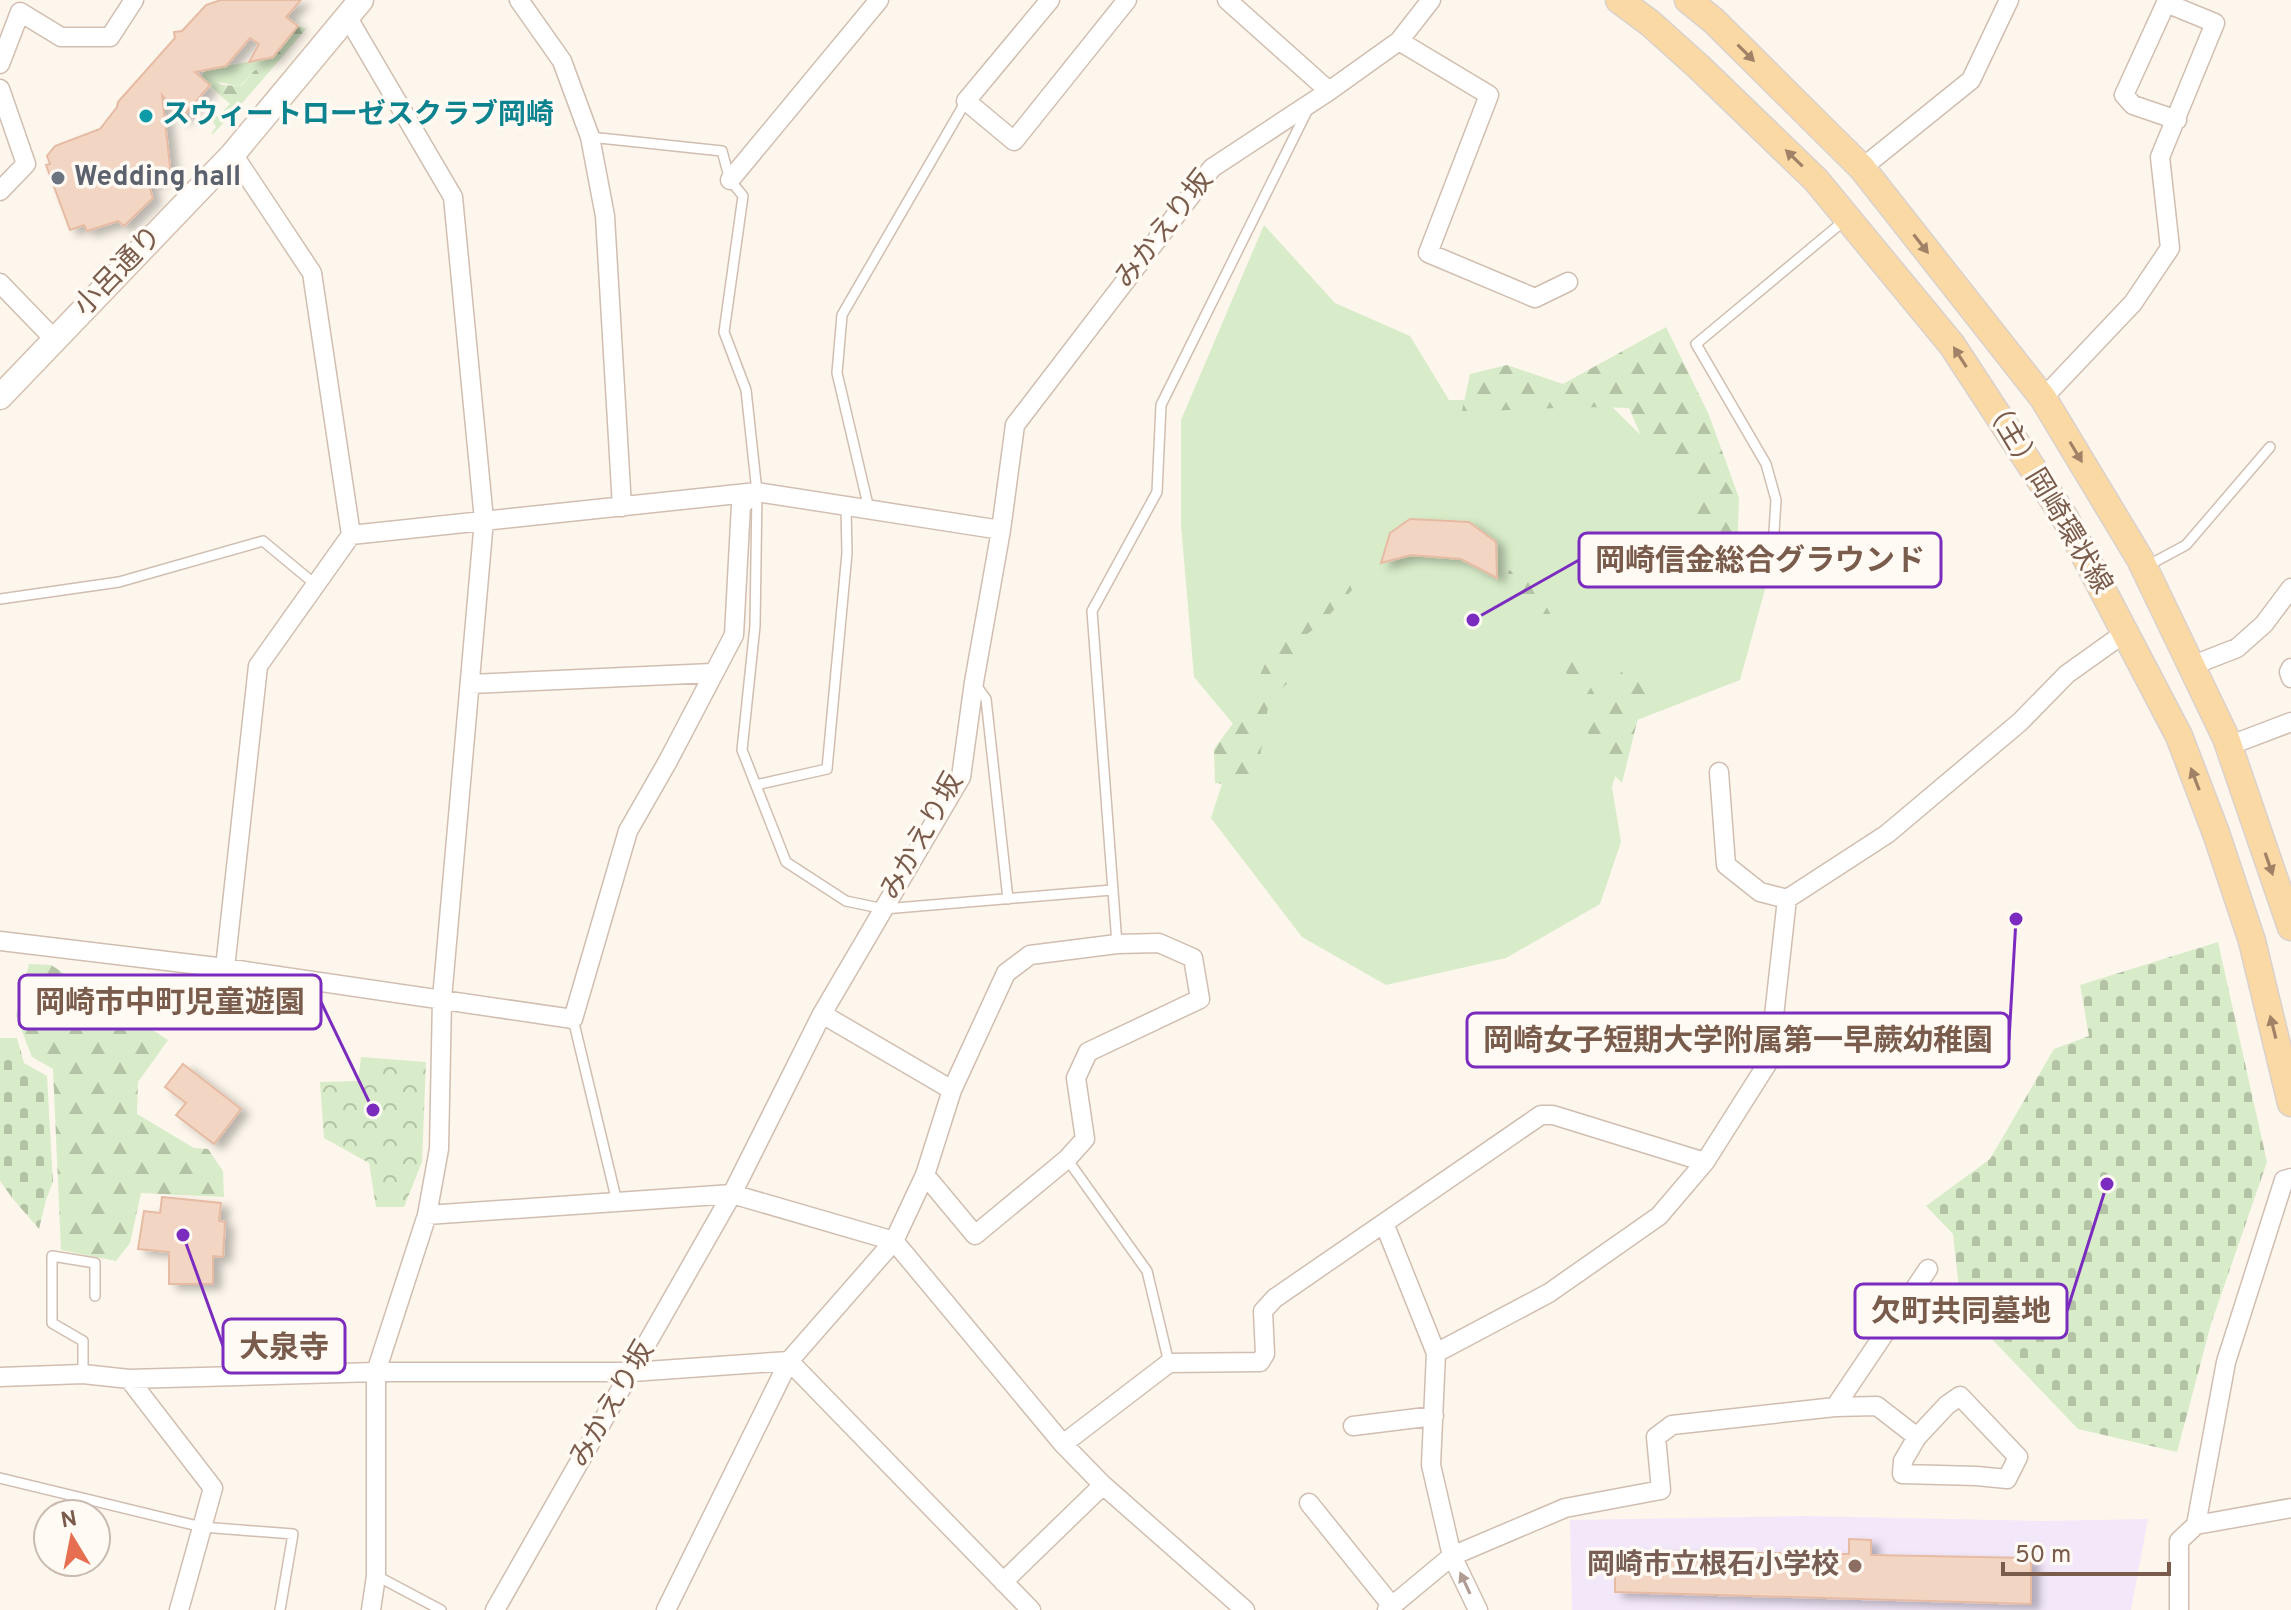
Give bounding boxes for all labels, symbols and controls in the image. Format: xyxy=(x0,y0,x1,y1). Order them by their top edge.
one-way arrow xyxy=(1736,43,1755,62)
place label: スウィートローゼスクラブ岡崎 xyxy=(162,98,554,134)
marker: スウィートローゼスクラブ岡崎 xyxy=(137,107,155,125)
one-way arrow xyxy=(1785,149,1804,168)
place label: Wedding hall xyxy=(74,160,241,196)
street label: みかえり坂 xyxy=(1108,164,1222,296)
marker: Wedding hall xyxy=(49,169,67,187)
street label: 小呂通り xyxy=(67,219,171,325)
one-way arrow xyxy=(1913,234,1929,254)
one-way arrow xyxy=(1953,347,1968,368)
street label: （主）岡崎環状線 xyxy=(1973,391,2119,601)
one-way arrow xyxy=(2069,441,2083,463)
callout: 岡崎信金総合グラウンド xyxy=(1579,533,1941,587)
text: 岡崎信金総合グラウンド xyxy=(1595,544,1925,581)
street label: みかえり坂 xyxy=(873,767,973,907)
one-way arrow xyxy=(2188,767,2201,791)
one-way arrow xyxy=(2264,852,2276,876)
callout: 岡崎市中町児童遊園 xyxy=(19,975,321,1029)
text: 岡崎市中町児童遊園 xyxy=(35,986,305,1023)
callout: 岡崎女子短期大学附属第一早蕨幼稚園 xyxy=(1467,1013,2009,1067)
one-way arrow xyxy=(2266,1015,2278,1040)
text: 岡崎女子短期大学附属第一早蕨幼稚園 xyxy=(1483,1024,1993,1061)
callout: 欠町共同墓地 xyxy=(1855,1284,2067,1338)
text: 欠町共同墓地 xyxy=(1871,1295,2051,1332)
callout: 大泉寺 xyxy=(223,1319,345,1373)
text: 大泉寺 xyxy=(239,1331,329,1368)
street label: みかえり坂 xyxy=(562,1335,664,1475)
north arrow xyxy=(32,1498,112,1578)
text: N xyxy=(59,1506,79,1535)
scale bar xyxy=(2003,1526,2169,1576)
text: 50 m xyxy=(2015,1541,2071,1571)
place label: 岡崎市立根石小学校 xyxy=(1587,1548,1839,1584)
marker: 岡崎市立根石小学校 xyxy=(1846,1557,1864,1575)
one-way arrow xyxy=(1458,1571,1472,1595)

